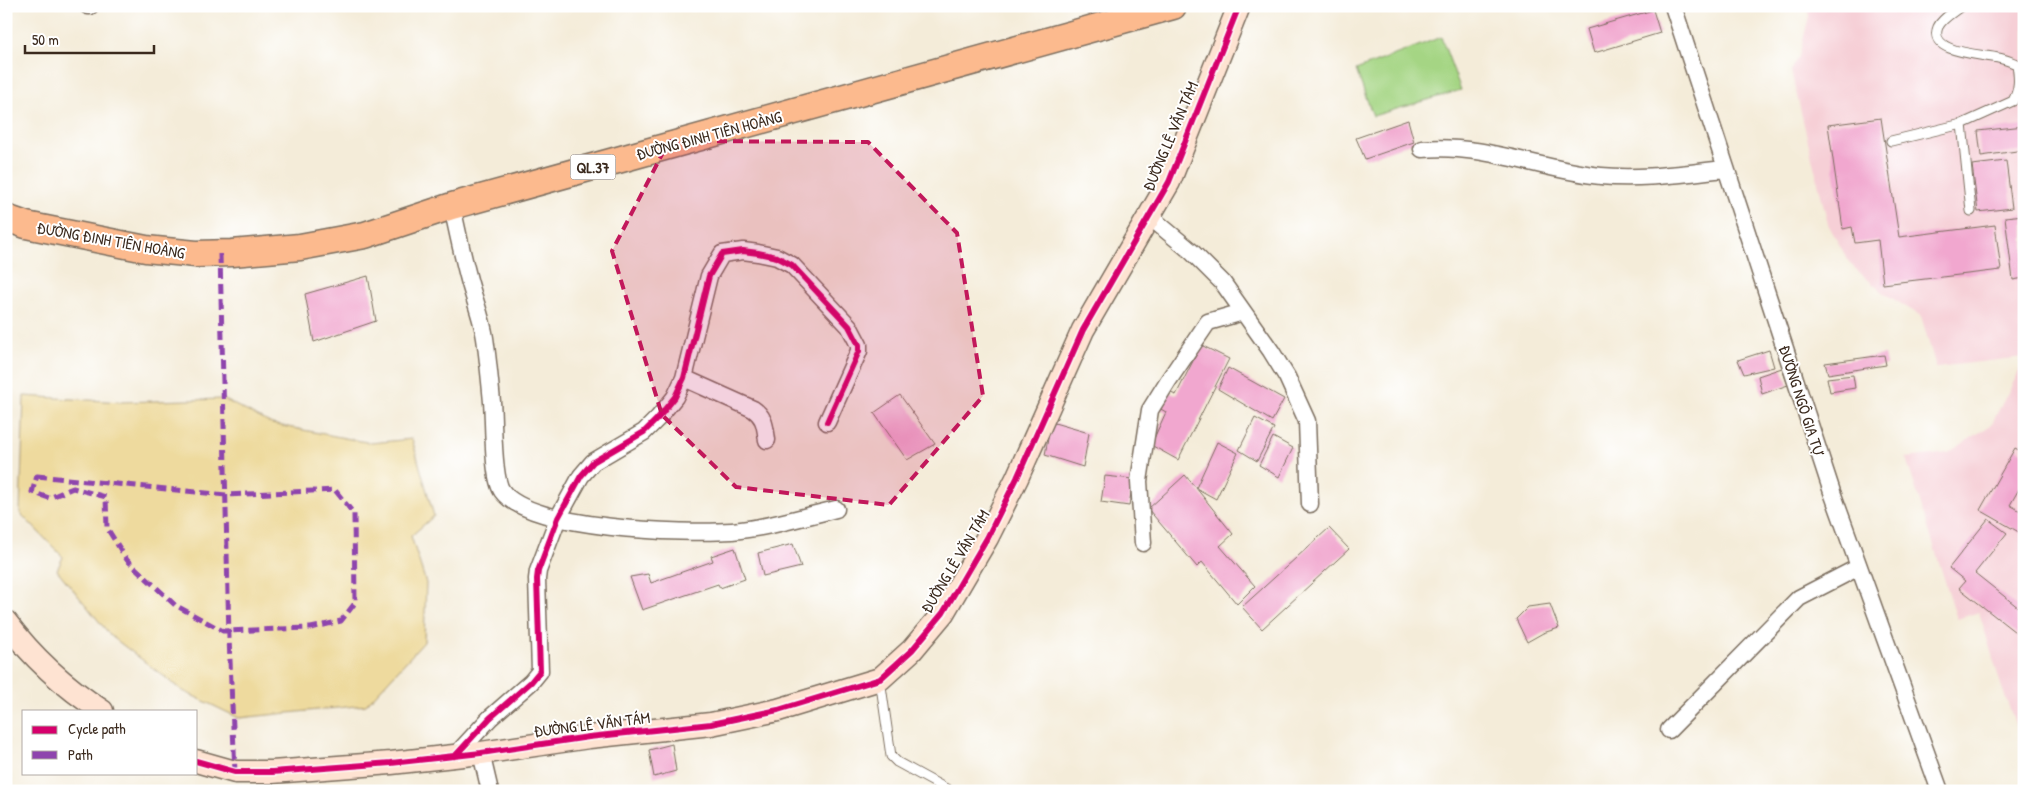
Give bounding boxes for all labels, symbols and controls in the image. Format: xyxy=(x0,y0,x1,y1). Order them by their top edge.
scale bar xyxy=(25,22,154,54)
text: 50 m xyxy=(32,29,59,50)
street label: ĐƯỜNG LÊ VĂN TÁM xyxy=(1137,78,1203,194)
street label: ĐƯỜNG ĐINH TIÊN HOÀNG xyxy=(634,105,784,165)
road number: QL.37 xyxy=(570,154,616,180)
street label: ĐƯỜNG ĐINH TIÊN HOÀNG xyxy=(35,216,187,264)
street label: ĐƯỜNG NGÔ GIA TỰ xyxy=(1774,342,1830,459)
street label: ĐƯỜNG LÊ VĂN TÁM xyxy=(915,505,995,617)
street label: ĐƯỜNG LÊ VĂN TÁM xyxy=(533,706,651,742)
legend xyxy=(22,710,198,774)
text: Cycle path xyxy=(68,718,126,739)
text: Path xyxy=(68,744,93,765)

